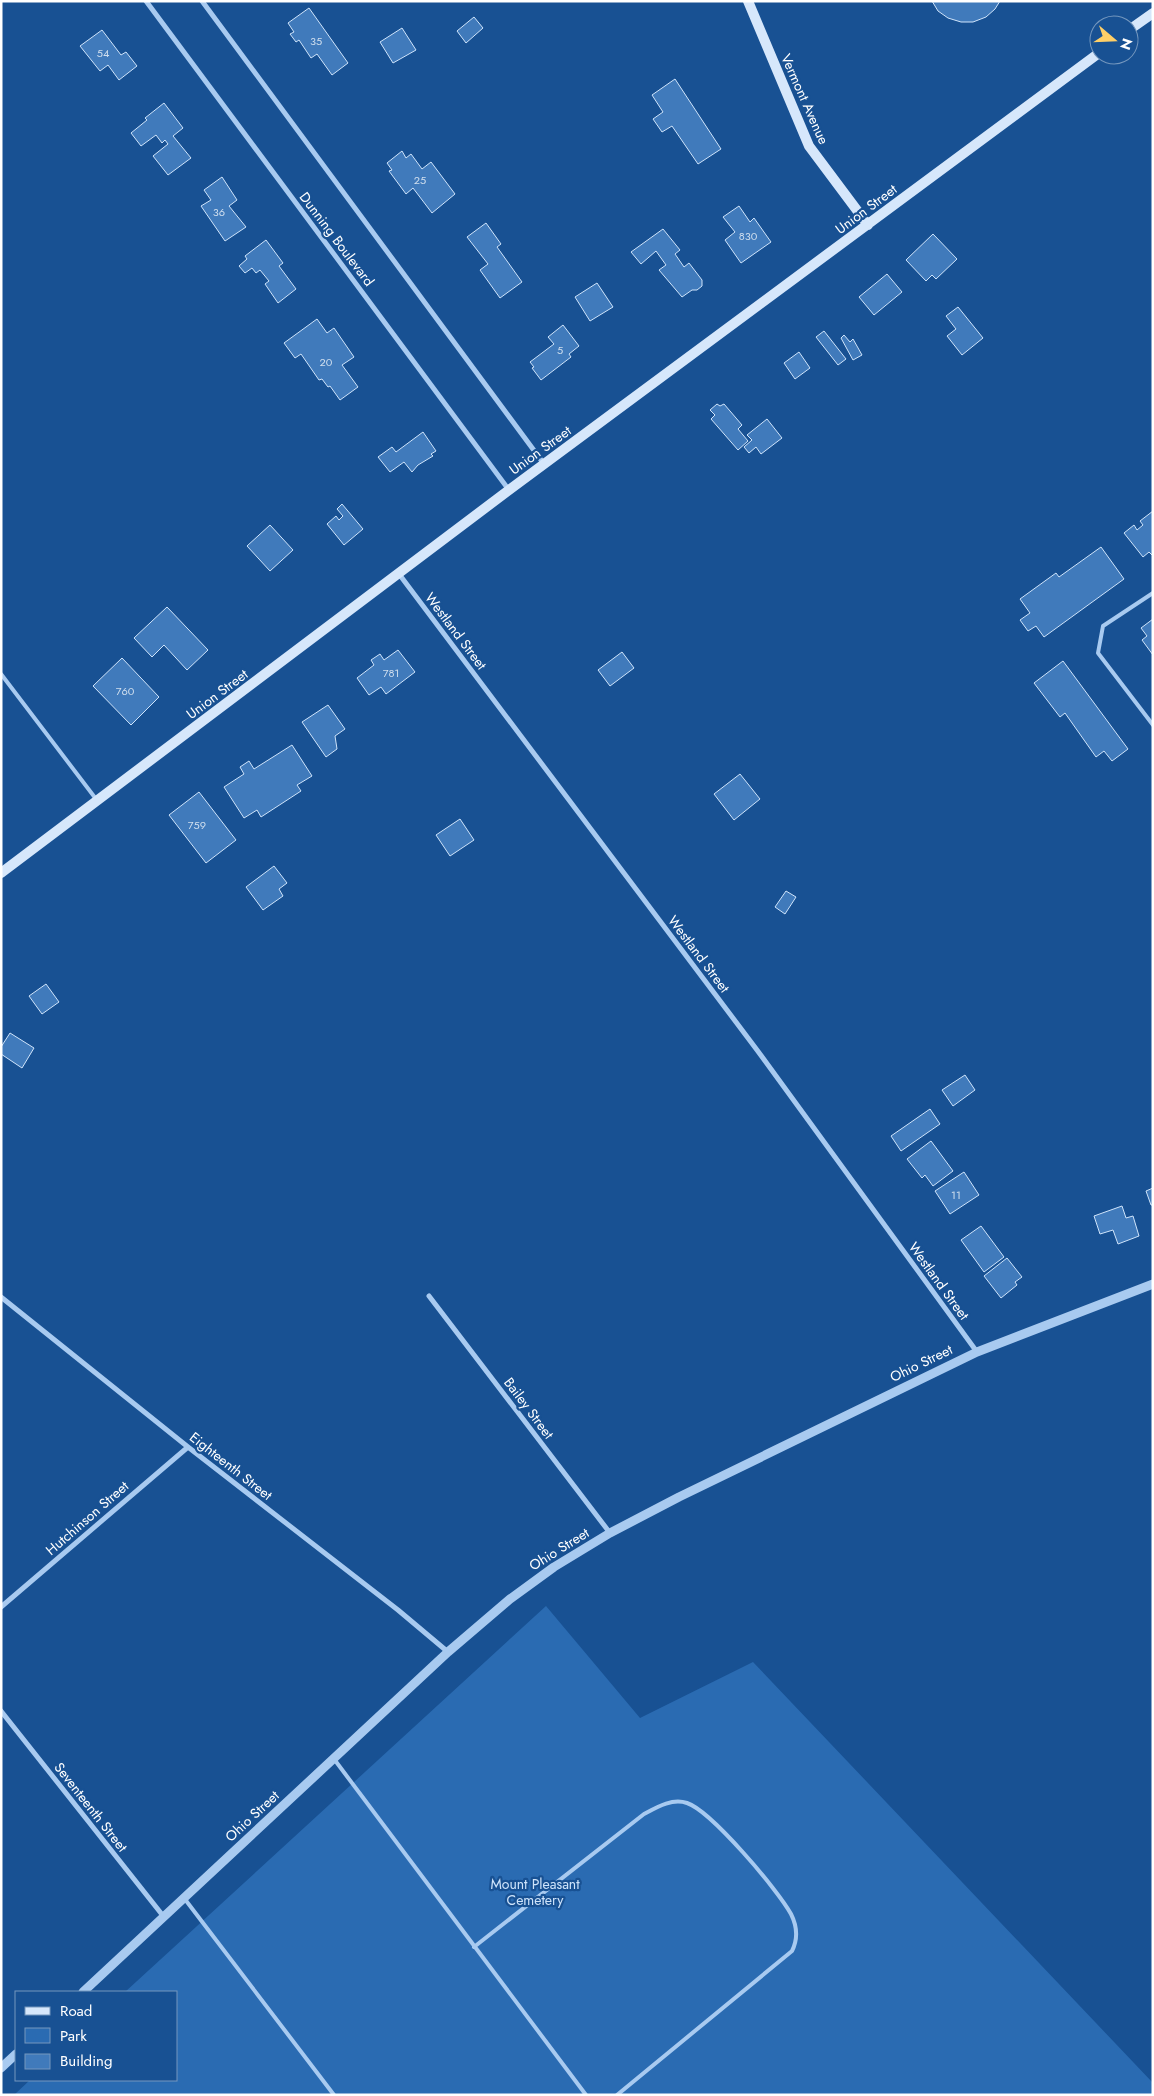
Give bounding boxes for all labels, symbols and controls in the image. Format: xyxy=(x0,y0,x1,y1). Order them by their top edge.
north arrow xyxy=(1089,15,1139,65)
house number: 35 xyxy=(310,33,322,49)
text: N xyxy=(1115,36,1138,53)
house number: 54 xyxy=(97,45,110,61)
street label: Vermont Avenue xyxy=(776,51,834,147)
house number: 25 xyxy=(414,172,426,188)
street label: Union Street xyxy=(831,179,901,239)
street label: Dunning Boulevard xyxy=(295,188,379,290)
house number: 36 xyxy=(213,204,225,220)
house number: 830 xyxy=(739,228,758,244)
house number: 5 xyxy=(557,342,563,358)
house number: 20 xyxy=(320,354,333,370)
street label: Union Street xyxy=(505,420,576,479)
street label: Westland Street xyxy=(420,588,492,674)
street label: Union Street xyxy=(182,664,252,724)
house number: 781 xyxy=(383,665,399,681)
house number: 760 xyxy=(116,683,135,699)
house number: 759 xyxy=(188,817,206,833)
street label: Westland Street xyxy=(663,911,735,997)
house number: 11 xyxy=(951,1187,961,1203)
street label: Westland Street xyxy=(904,1238,974,1325)
street label: Ohio Street xyxy=(886,1339,956,1387)
street label: Bailey Street xyxy=(499,1373,559,1443)
street label: Eighteenth Street xyxy=(185,1427,277,1505)
street label: Hutchinson Street xyxy=(41,1476,133,1560)
street label: Ohio Street xyxy=(525,1522,593,1575)
street label: Seventeenth Street xyxy=(50,1758,133,1856)
street label: Ohio Street xyxy=(221,1785,284,1846)
park label: Mount Pleasant Cemetery xyxy=(490,1874,580,1910)
legend xyxy=(15,1991,178,2081)
text: Road xyxy=(60,2000,92,2022)
text: Park xyxy=(60,2025,87,2047)
text: Building xyxy=(60,2050,112,2072)

